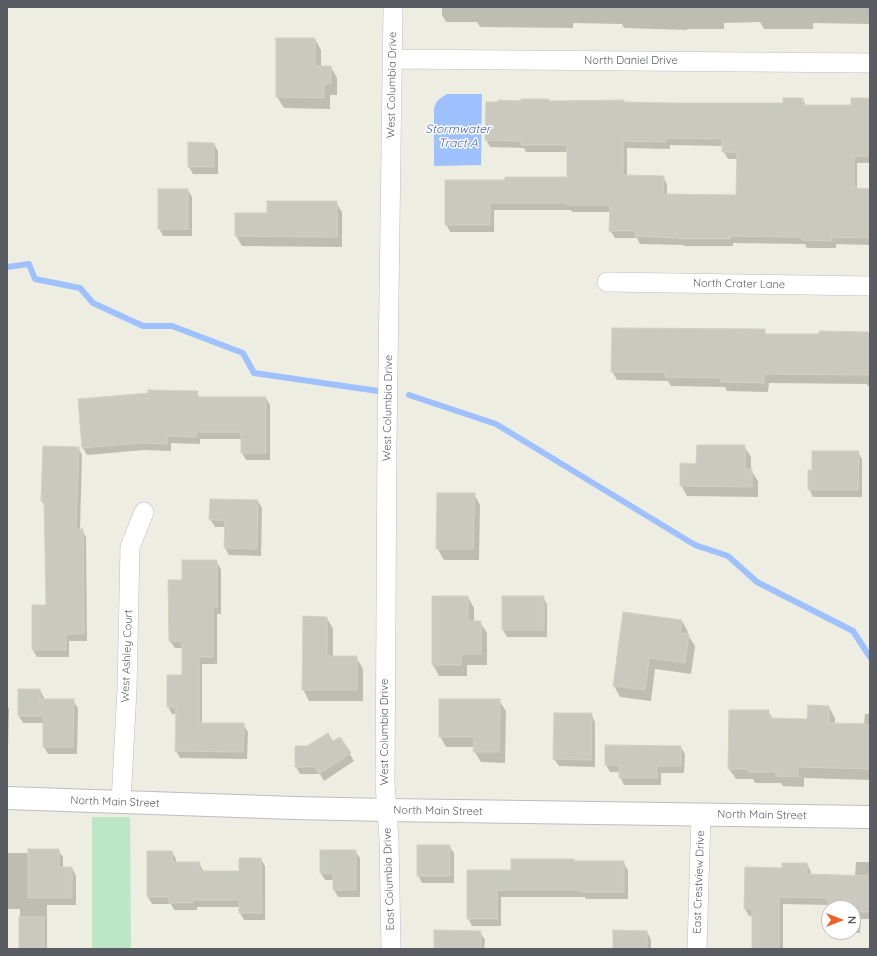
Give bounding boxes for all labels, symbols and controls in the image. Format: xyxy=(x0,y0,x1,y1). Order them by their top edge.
street label: West Columbia Drive xyxy=(384,32,400,138)
street label: North Daniel Drive xyxy=(584,54,678,68)
water label: Stormwater Tract A xyxy=(425,122,491,150)
street label: North Crater Lane xyxy=(693,277,785,291)
street label: West Columbia Drive xyxy=(380,355,396,461)
street label: West Ashley Court xyxy=(119,609,135,703)
street label: West Columbia Drive xyxy=(378,679,392,785)
street label: North Main Street xyxy=(70,794,160,810)
street label: North Main Street xyxy=(393,804,483,818)
street label: North Main Street xyxy=(717,808,807,822)
street label: East Columbia Drive xyxy=(381,828,397,930)
street label: East Crestview Drive xyxy=(691,830,707,934)
north arrow xyxy=(821,900,861,940)
text: N xyxy=(845,916,859,924)

